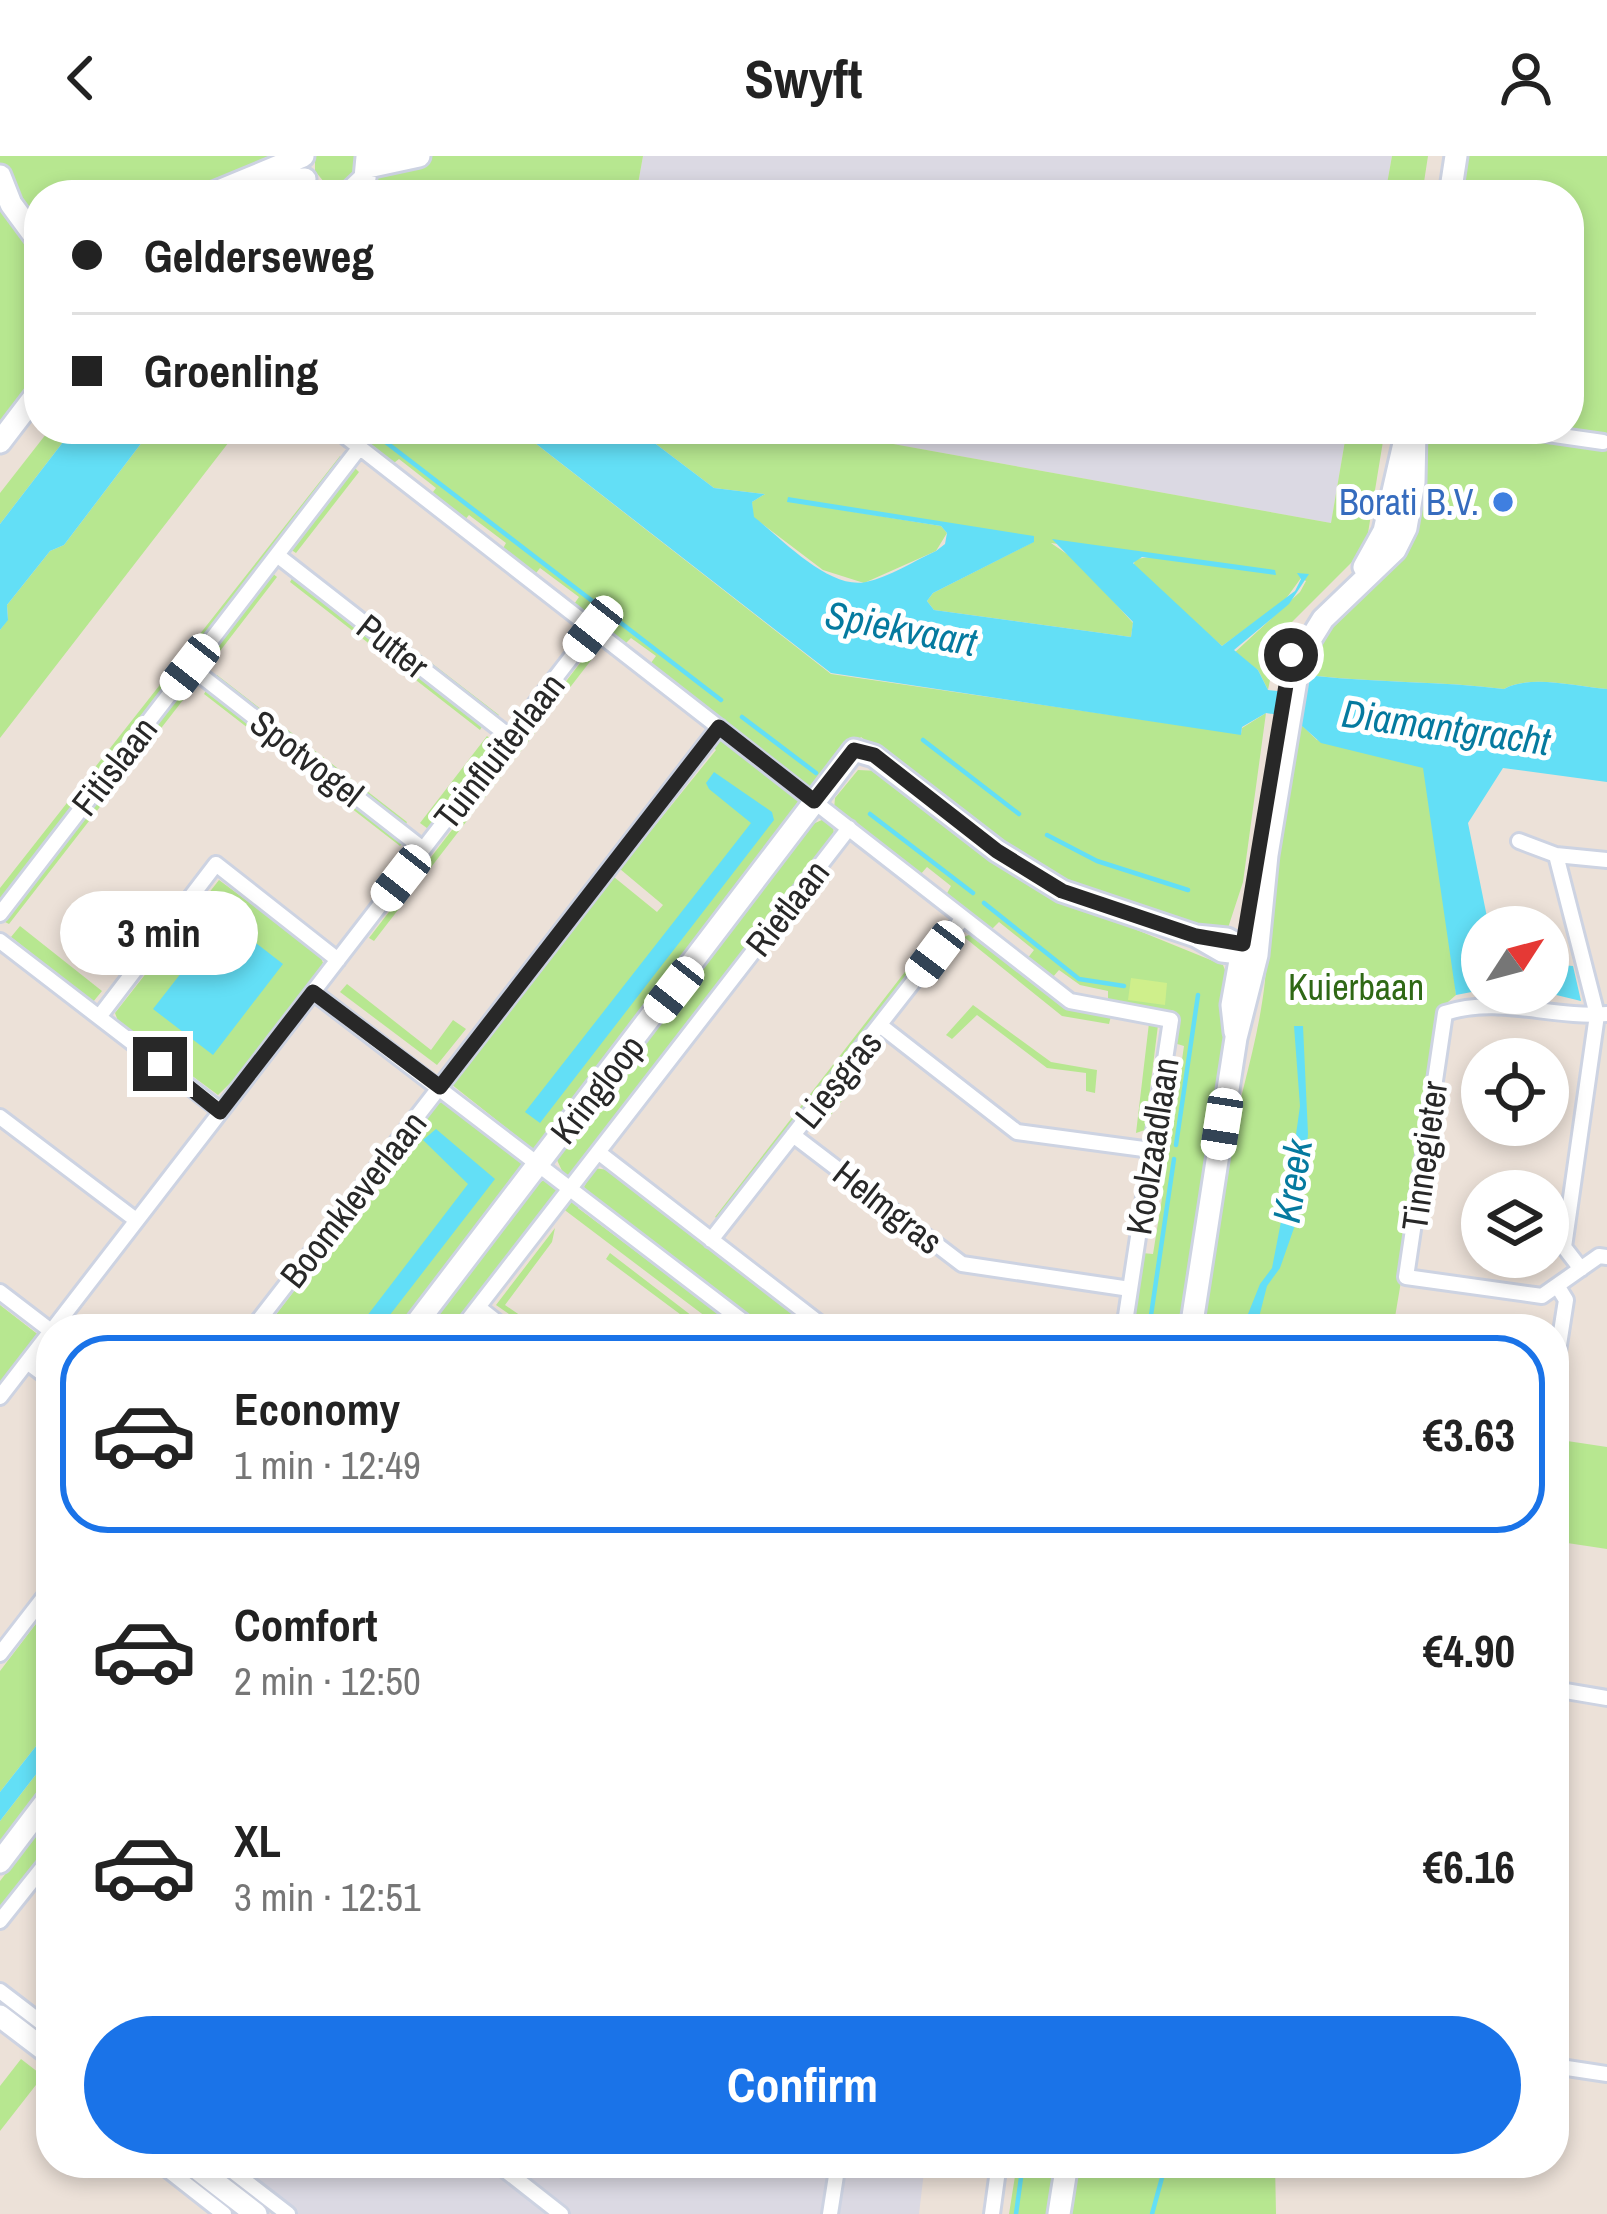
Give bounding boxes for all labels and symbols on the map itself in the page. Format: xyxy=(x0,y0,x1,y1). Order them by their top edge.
place label: Borati B.V. xyxy=(1339,478,1479,526)
marker: Borati B.V. xyxy=(1490,489,1516,515)
water label: Spiekvaart xyxy=(821,588,982,668)
car xyxy=(557,590,629,668)
street label: Putter xyxy=(347,603,439,689)
car xyxy=(154,628,226,706)
route start xyxy=(1264,628,1318,682)
street label: Tuinfluiterlaan xyxy=(423,663,575,839)
water label: Diamantgracht xyxy=(1339,687,1555,767)
street label: Spotvogel xyxy=(240,699,374,817)
street label: Fitislaan xyxy=(60,707,168,825)
car xyxy=(365,839,437,917)
street label: Rietlaan xyxy=(734,850,840,966)
callout: 3 min xyxy=(61,890,259,974)
north arrow xyxy=(1461,906,1569,1014)
car xyxy=(899,914,971,994)
car xyxy=(638,951,710,1029)
park label: Kuierbaan xyxy=(1288,963,1424,1011)
street label: Liesgras xyxy=(784,1020,892,1138)
street label: Kringloop xyxy=(539,1024,655,1154)
route end xyxy=(133,1037,187,1091)
street label: Koolzaadlaan xyxy=(1114,1054,1190,1238)
street label: Tinnegieter xyxy=(1390,1078,1458,1234)
car xyxy=(1199,1086,1245,1162)
street label: Boomkleverlaan xyxy=(269,1101,437,1297)
water label: Kreek xyxy=(1260,1135,1324,1226)
street label: Helmgras xyxy=(823,1149,953,1265)

